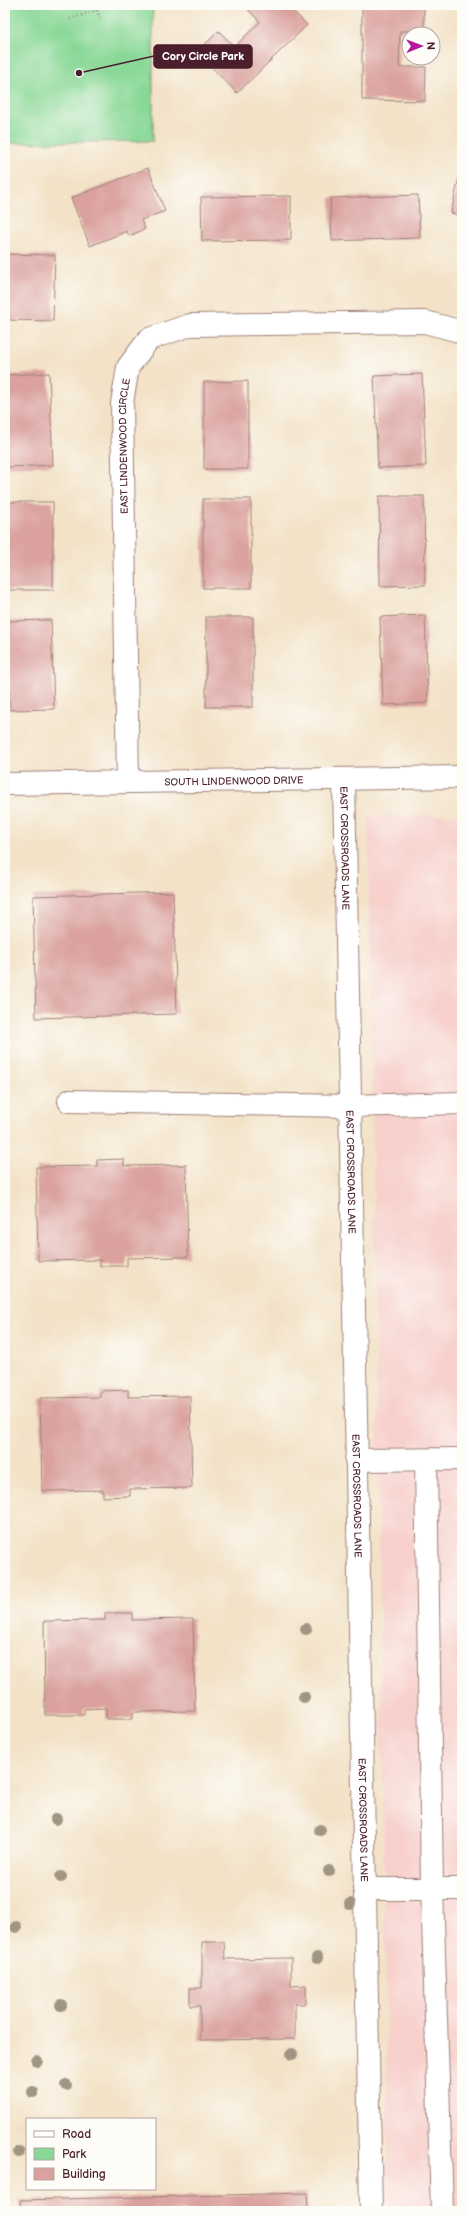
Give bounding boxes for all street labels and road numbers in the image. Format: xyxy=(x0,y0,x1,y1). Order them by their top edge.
street label: EAST LINDENWOOD CIRCLE xyxy=(117,377,133,514)
street label: SOUTH LINDENWOOD DRIVE xyxy=(164,774,304,789)
street label: EAST CROSSROADS LANE xyxy=(337,786,351,910)
street label: EAST CROSSROADS LANE xyxy=(343,1110,358,1234)
street label: EAST CROSSROADS LANE xyxy=(349,1434,364,1558)
street label: EAST CROSSROADS LANE xyxy=(355,1758,370,1882)

